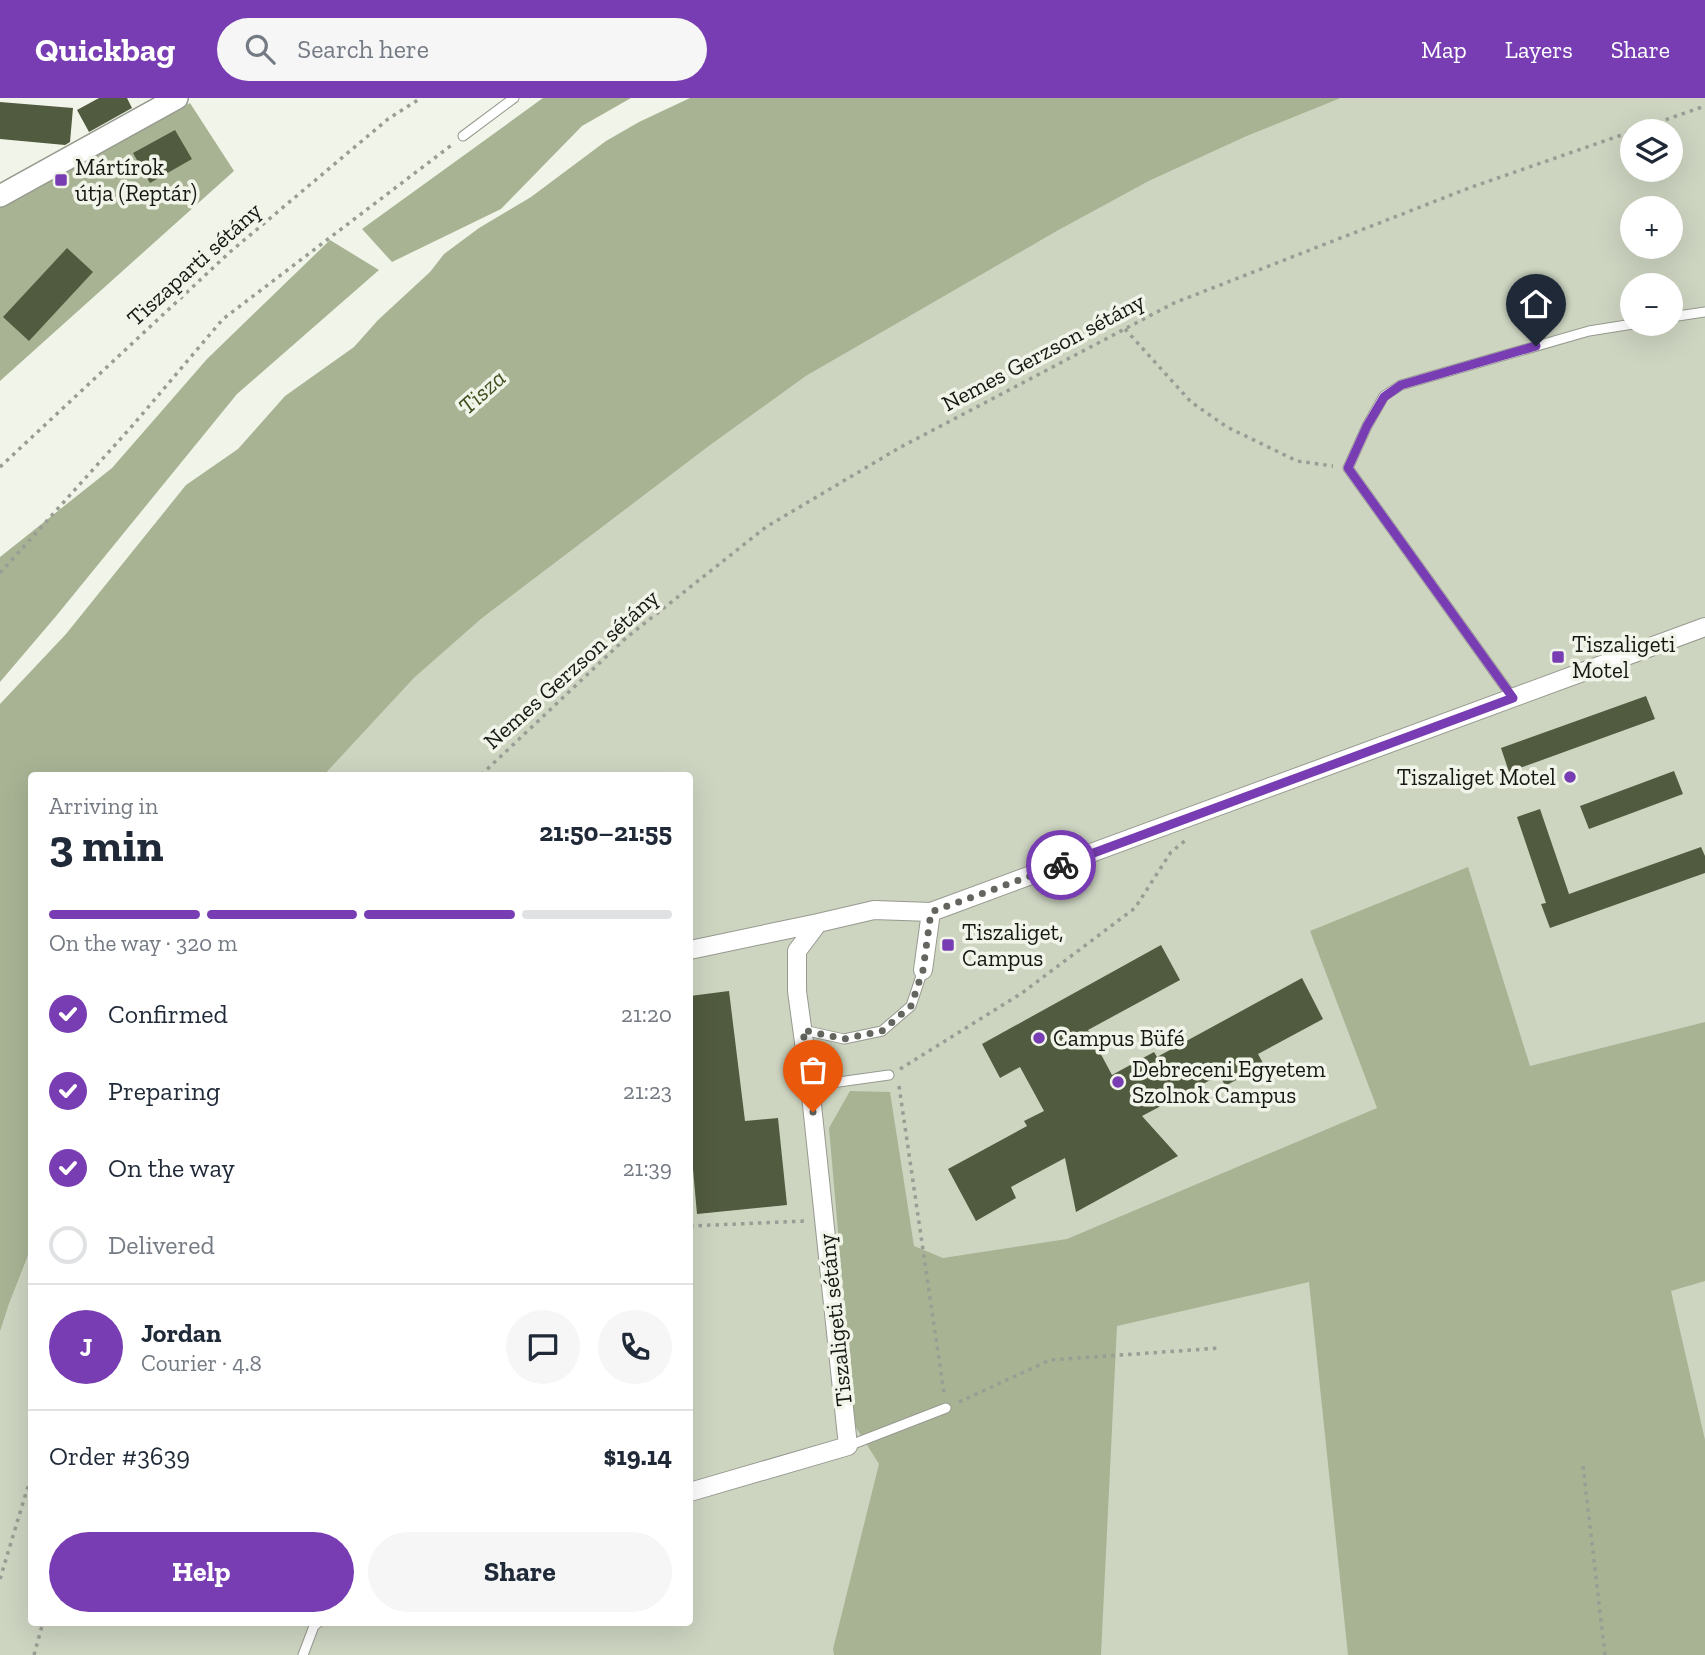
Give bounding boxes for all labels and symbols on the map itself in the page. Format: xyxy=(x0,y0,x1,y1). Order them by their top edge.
place label: Mártírok útja (Reptár) xyxy=(75,153,197,207)
marker: Mártírok útja (Reptár) xyxy=(53,172,69,188)
street label: Tiszaparti sétány xyxy=(121,196,267,332)
pin xyxy=(1506,274,1566,346)
street label: Nemes Gerzson sétány xyxy=(937,287,1149,417)
water label: Tisza xyxy=(452,363,511,420)
street label: Nemes Gerzson sétány xyxy=(478,583,664,755)
place label: Tiszaligeti Motel xyxy=(1572,630,1676,684)
marker: Tiszaligeti Motel xyxy=(1550,649,1566,665)
place label: Tiszaliget Motel xyxy=(1397,763,1556,791)
marker: Tiszaliget Motel xyxy=(1562,769,1578,785)
courier xyxy=(1026,830,1096,900)
place label: Tiszaliget, Campus xyxy=(962,918,1064,972)
marker: Tiszaliget, Campus xyxy=(940,937,956,953)
place label: Campus Büfé xyxy=(1053,1024,1184,1052)
marker: Campus Büfé xyxy=(1031,1030,1047,1046)
pin xyxy=(783,1040,843,1112)
place label: Debreceni Egyetem Szolnok Campus xyxy=(1132,1055,1326,1109)
marker: Debreceni Egyetem Szolnok Campus xyxy=(1110,1074,1126,1090)
street label: Tiszaligeti sétány xyxy=(812,1232,858,1408)

